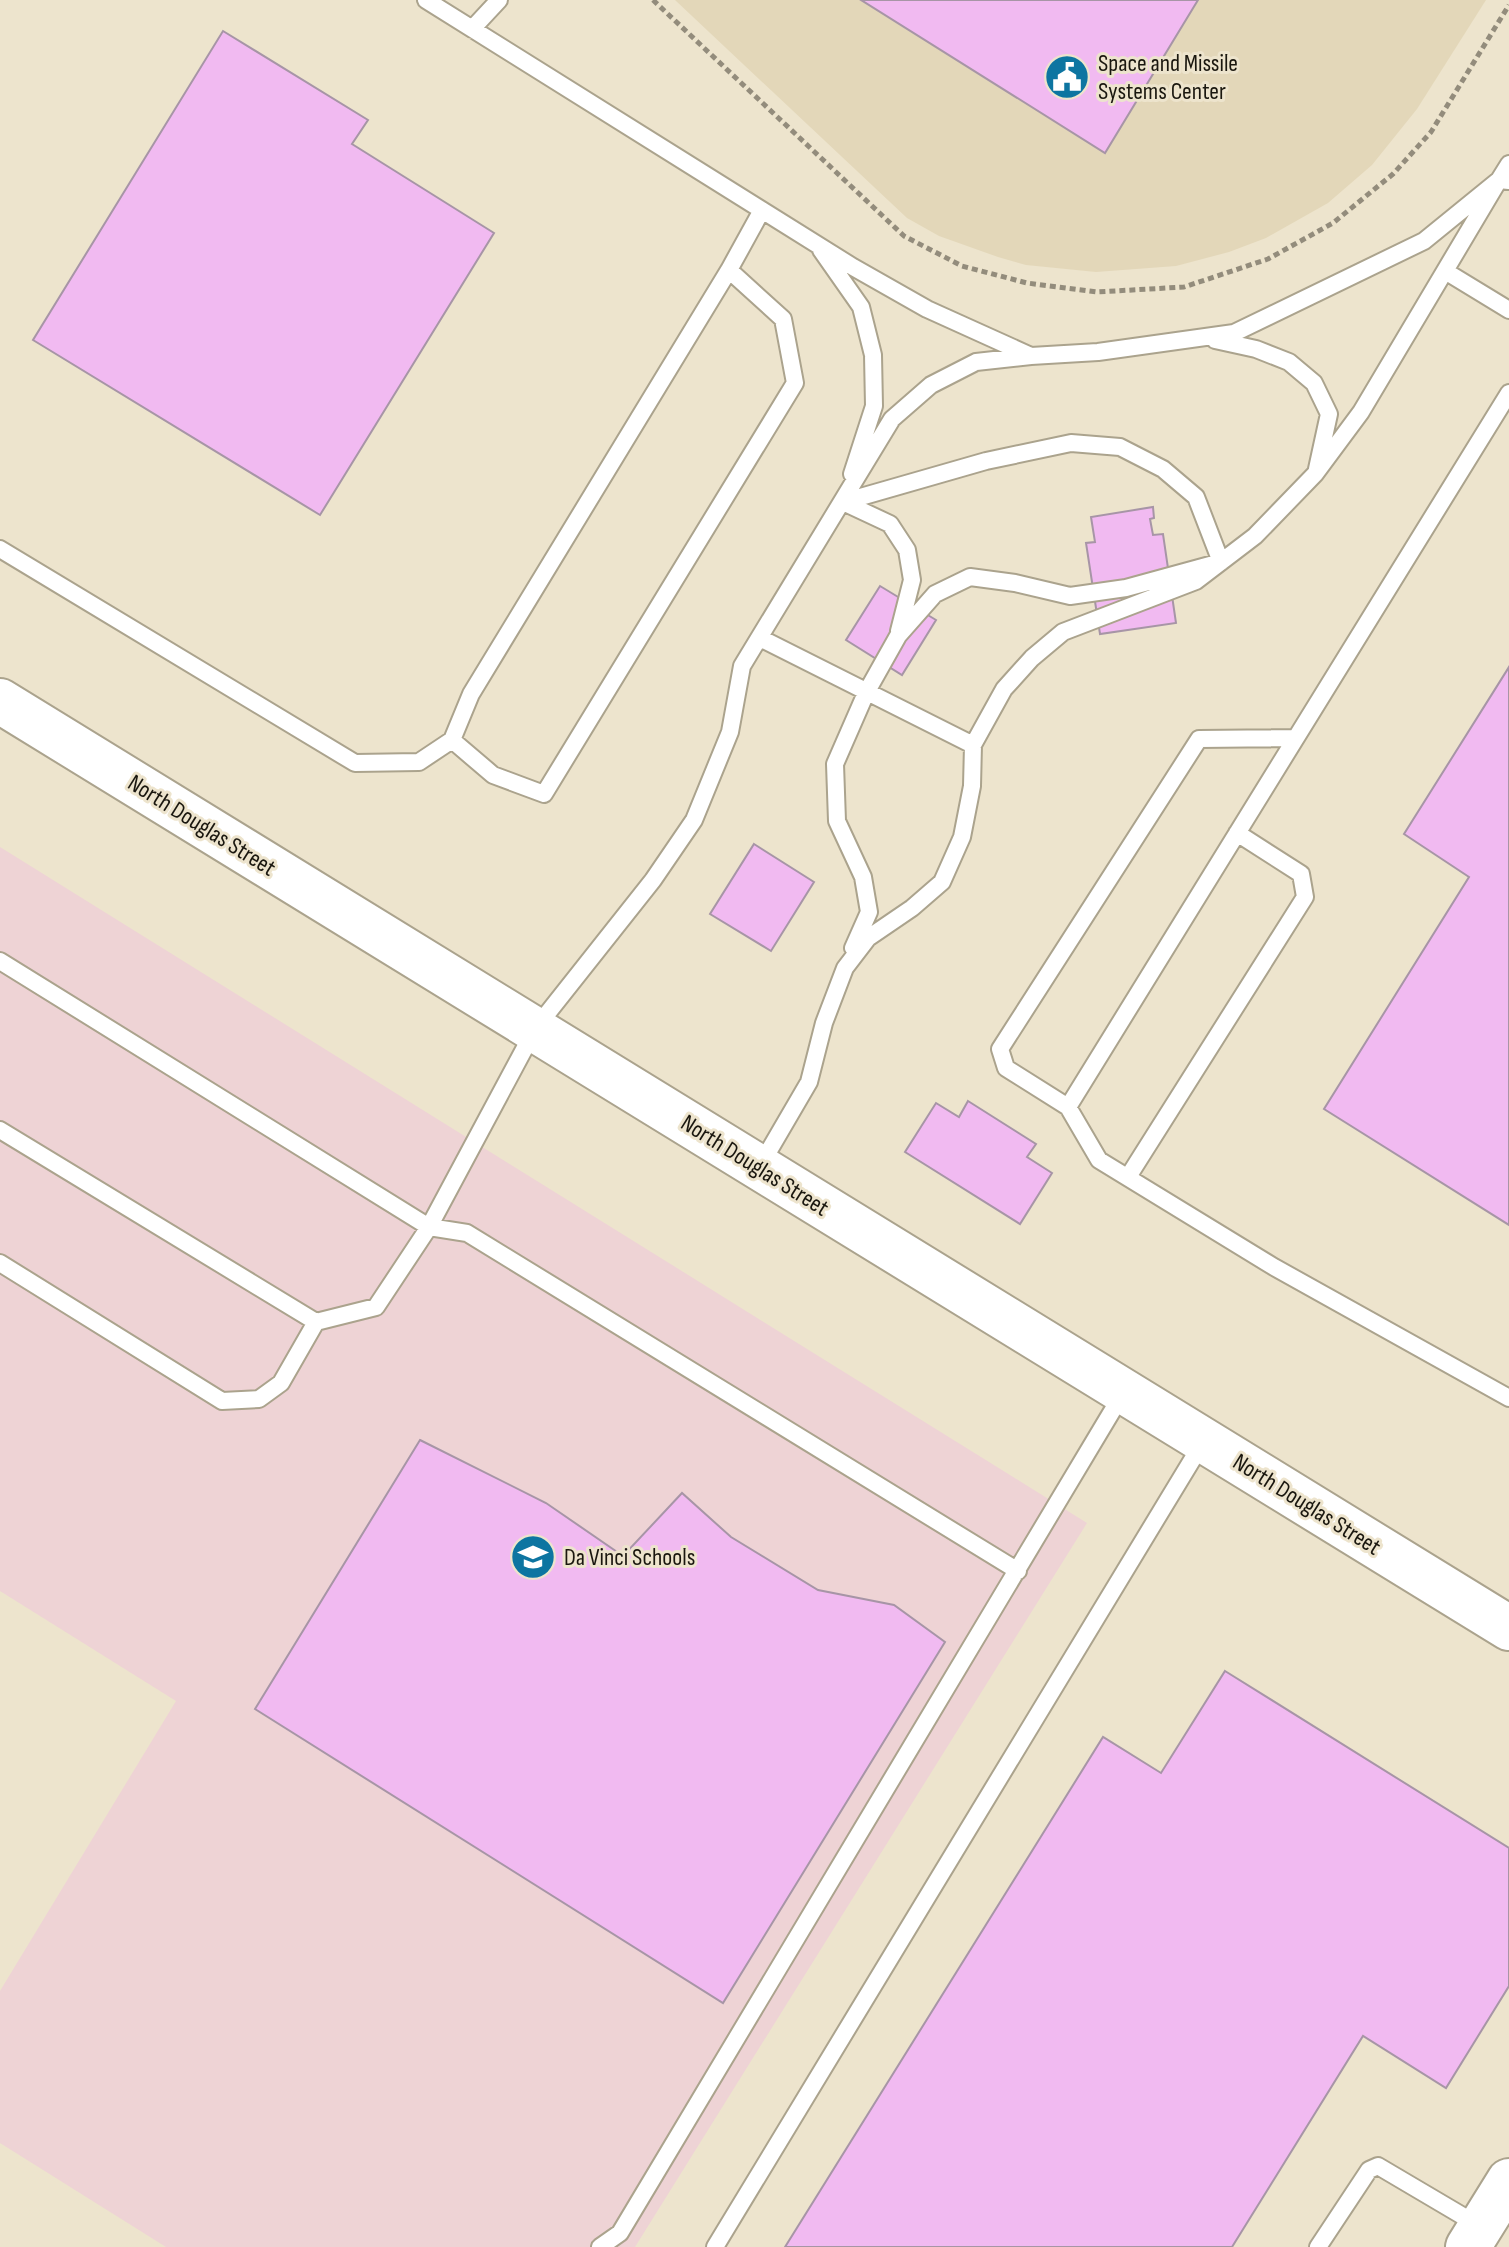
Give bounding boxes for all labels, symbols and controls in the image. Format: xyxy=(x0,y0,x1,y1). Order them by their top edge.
place label: Space and Missile Systems Center xyxy=(1098,49,1238,106)
public building icon: Space and Missile Systems Center xyxy=(1043,53,1091,101)
street label: North Douglas Street xyxy=(122,768,281,882)
street label: North Douglas Street xyxy=(675,1108,834,1222)
street label: North Douglas Street xyxy=(1227,1447,1386,1561)
school or university icon: Da Vinci Schools xyxy=(509,1533,557,1581)
place label: Da Vinci Schools xyxy=(564,1543,695,1572)

